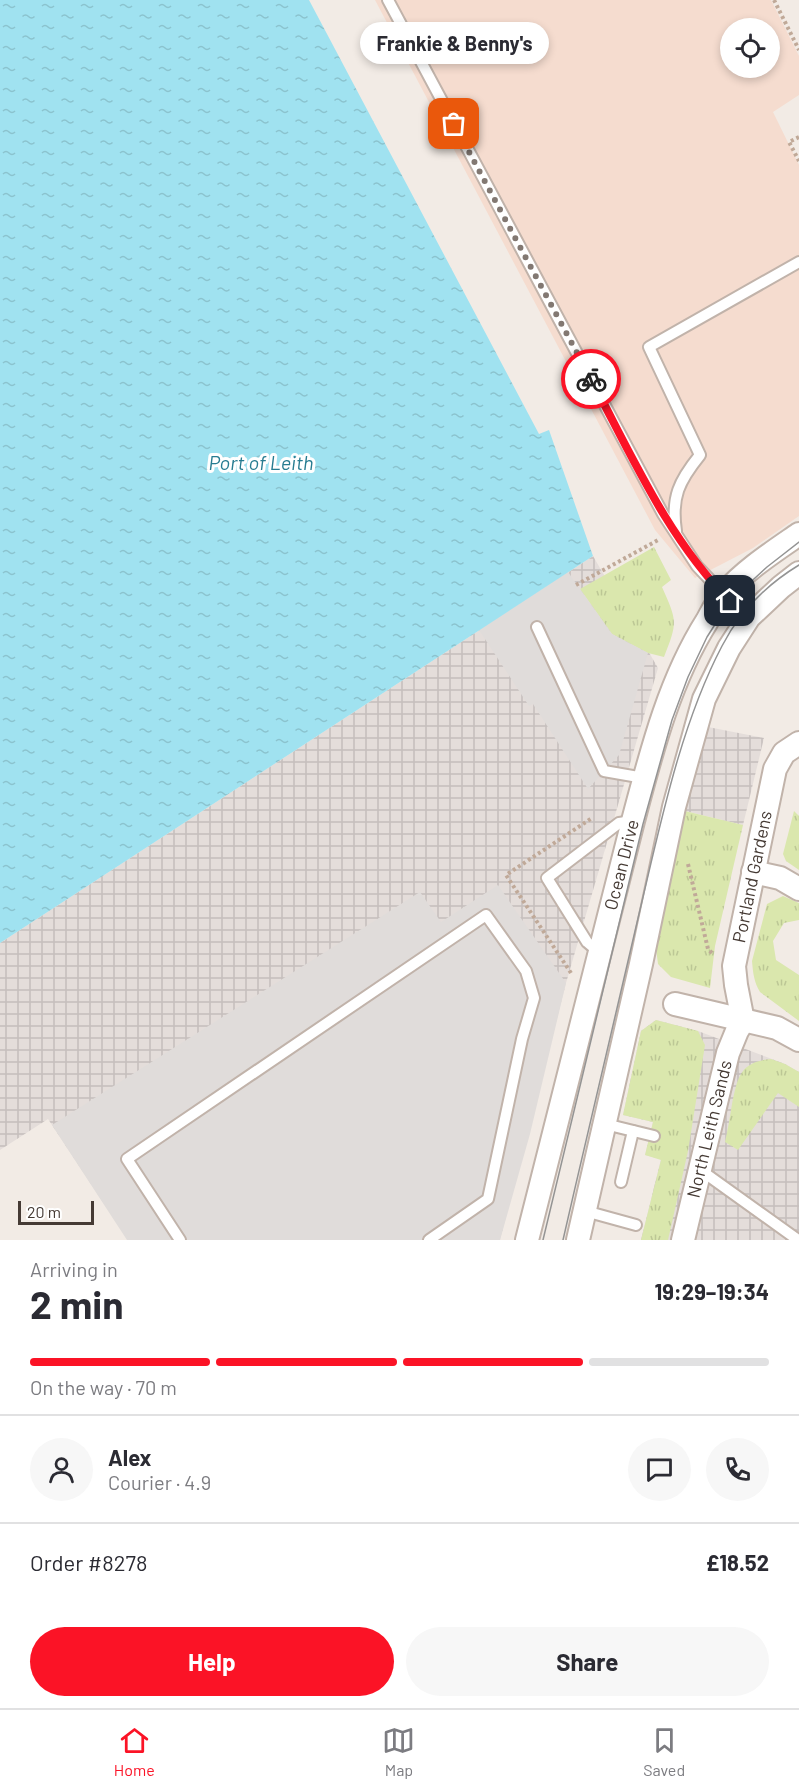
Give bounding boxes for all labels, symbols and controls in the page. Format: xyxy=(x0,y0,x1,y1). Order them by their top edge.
map controls xyxy=(720,18,780,78)
button: locate xyxy=(720,18,780,78)
callout: Frankie & Benny's xyxy=(360,22,548,64)
text: Frankie & Benny's xyxy=(376,31,533,55)
pin xyxy=(428,98,479,149)
icon: bag xyxy=(437,107,470,140)
courier xyxy=(561,349,621,409)
icon: bike xyxy=(575,363,608,396)
water label: Port of Leith xyxy=(208,450,314,474)
pin xyxy=(704,575,755,626)
icon: home xyxy=(713,584,746,617)
street label: Portland Gardens xyxy=(727,809,776,944)
street label: Ocean Drive xyxy=(599,817,643,912)
street label: North Leith Sands xyxy=(682,1058,736,1200)
scale bar xyxy=(18,1198,94,1226)
text: 20 m xyxy=(27,1202,61,1221)
text: Arriving in xyxy=(30,1257,118,1281)
text: 19:29–19:34 xyxy=(654,1278,769,1304)
text: 2 min xyxy=(30,1280,123,1327)
text: On the way · 70 m xyxy=(30,1375,177,1399)
button: person xyxy=(30,1438,93,1501)
button: chat xyxy=(628,1438,691,1501)
button: phone xyxy=(706,1438,769,1501)
text: Alex xyxy=(108,1444,151,1470)
text: Courier · 4.9 xyxy=(108,1470,211,1494)
text: Order #8278 xyxy=(30,1549,147,1575)
text: £18.52 xyxy=(706,1549,769,1575)
button: Help xyxy=(30,1627,394,1696)
button: Share xyxy=(406,1627,769,1696)
tab: Home xyxy=(114,1724,155,1779)
tab: Map xyxy=(382,1724,415,1779)
tab: Saved xyxy=(643,1724,685,1779)

